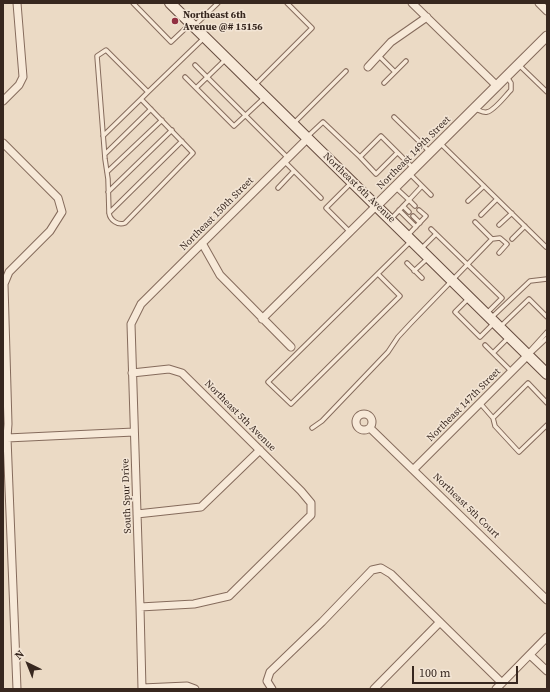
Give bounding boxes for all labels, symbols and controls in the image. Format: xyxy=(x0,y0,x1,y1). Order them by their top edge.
place label: Northeast 6th Avenue @# 15156 xyxy=(183,9,263,32)
marker: Northeast 6th Avenue @# 15156 xyxy=(170,16,180,26)
street label: Northeast 149th Street xyxy=(375,114,453,192)
street label: Northeast 6th Avenue xyxy=(320,150,398,226)
street label: Northeast 150th Street xyxy=(178,175,256,253)
street label: Northeast 147th Street xyxy=(425,366,503,444)
street label: Northeast 5th Avenue xyxy=(202,378,278,454)
street label: South Spur Drive xyxy=(120,458,134,534)
street label: Northeast 5th Court xyxy=(430,471,502,541)
north arrow xyxy=(8,644,48,684)
text: N xyxy=(11,647,28,663)
scale bar xyxy=(414,658,520,684)
text: 100 m xyxy=(419,665,451,681)

